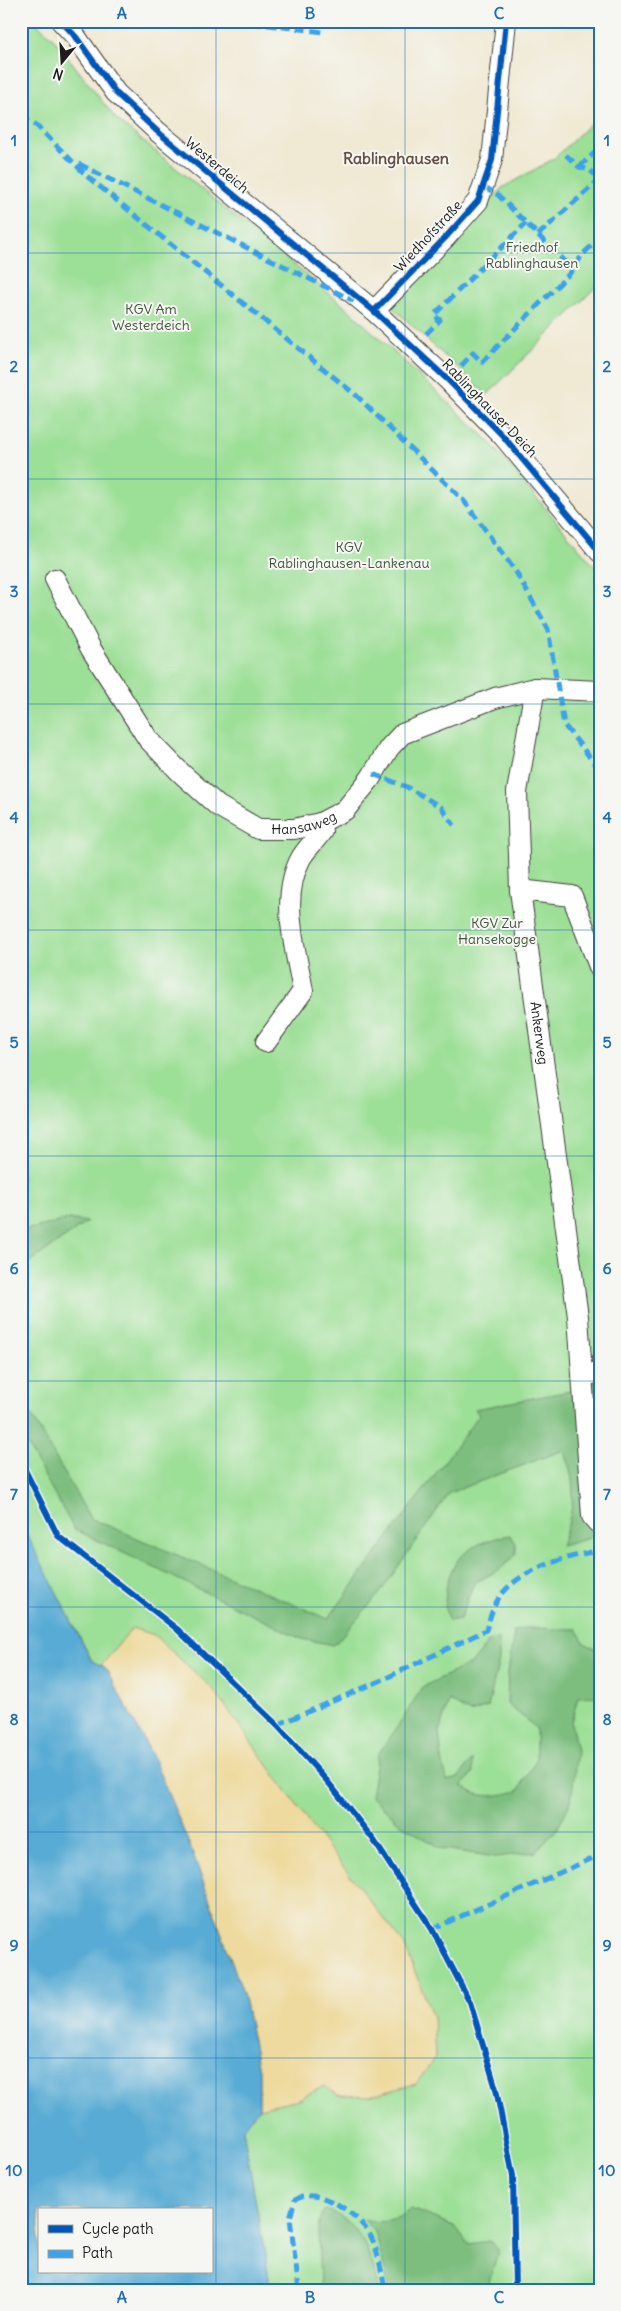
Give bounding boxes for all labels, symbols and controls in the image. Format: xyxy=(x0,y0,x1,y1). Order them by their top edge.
text: A xyxy=(117,3,127,23)
text: B xyxy=(305,3,316,23)
text: C xyxy=(494,3,505,23)
north arrow xyxy=(38,38,88,88)
text: N xyxy=(51,64,65,84)
text: 1 xyxy=(11,130,17,150)
text: 1 xyxy=(604,130,610,150)
street label: Westerdeich xyxy=(181,133,253,197)
district label: Rablinghausen xyxy=(343,148,449,169)
street label: Wiedhofstraße xyxy=(390,196,466,276)
park label: Friedhof Rablinghausen xyxy=(486,238,578,272)
park label: KGV Am Westerdeich xyxy=(112,300,190,334)
street label: Rablinghauser Deich xyxy=(438,355,542,461)
text: 2 xyxy=(10,356,19,376)
text: 2 xyxy=(603,356,612,376)
park label: KGV Rablinghausen-Lankenau xyxy=(268,538,430,572)
text: 3 xyxy=(9,581,19,601)
text: 3 xyxy=(602,581,612,601)
text: 4 xyxy=(9,807,19,827)
street label: Hansaweg xyxy=(271,807,340,838)
text: 4 xyxy=(602,807,612,827)
park label: KGV Zur Hansekogge xyxy=(458,914,536,948)
street label: Ankerweg xyxy=(526,1000,553,1066)
text: 5 xyxy=(9,1032,19,1052)
text: 5 xyxy=(602,1032,612,1052)
text: 6 xyxy=(9,1258,19,1278)
text: 6 xyxy=(602,1258,612,1278)
text: 7 xyxy=(10,1484,18,1504)
text: 7 xyxy=(603,1484,611,1504)
text: 8 xyxy=(9,1709,19,1729)
text: 8 xyxy=(602,1709,612,1729)
text: 9 xyxy=(9,1935,19,1955)
text: 9 xyxy=(602,1935,612,1955)
text: 10 xyxy=(6,2160,22,2180)
text: 10 xyxy=(599,2160,615,2180)
legend xyxy=(38,2208,212,2274)
text: Cycle path xyxy=(82,2219,154,2238)
text: Path xyxy=(82,2243,113,2262)
text: A xyxy=(117,2287,127,2307)
text: B xyxy=(305,2287,316,2307)
text: C xyxy=(494,2287,505,2307)

